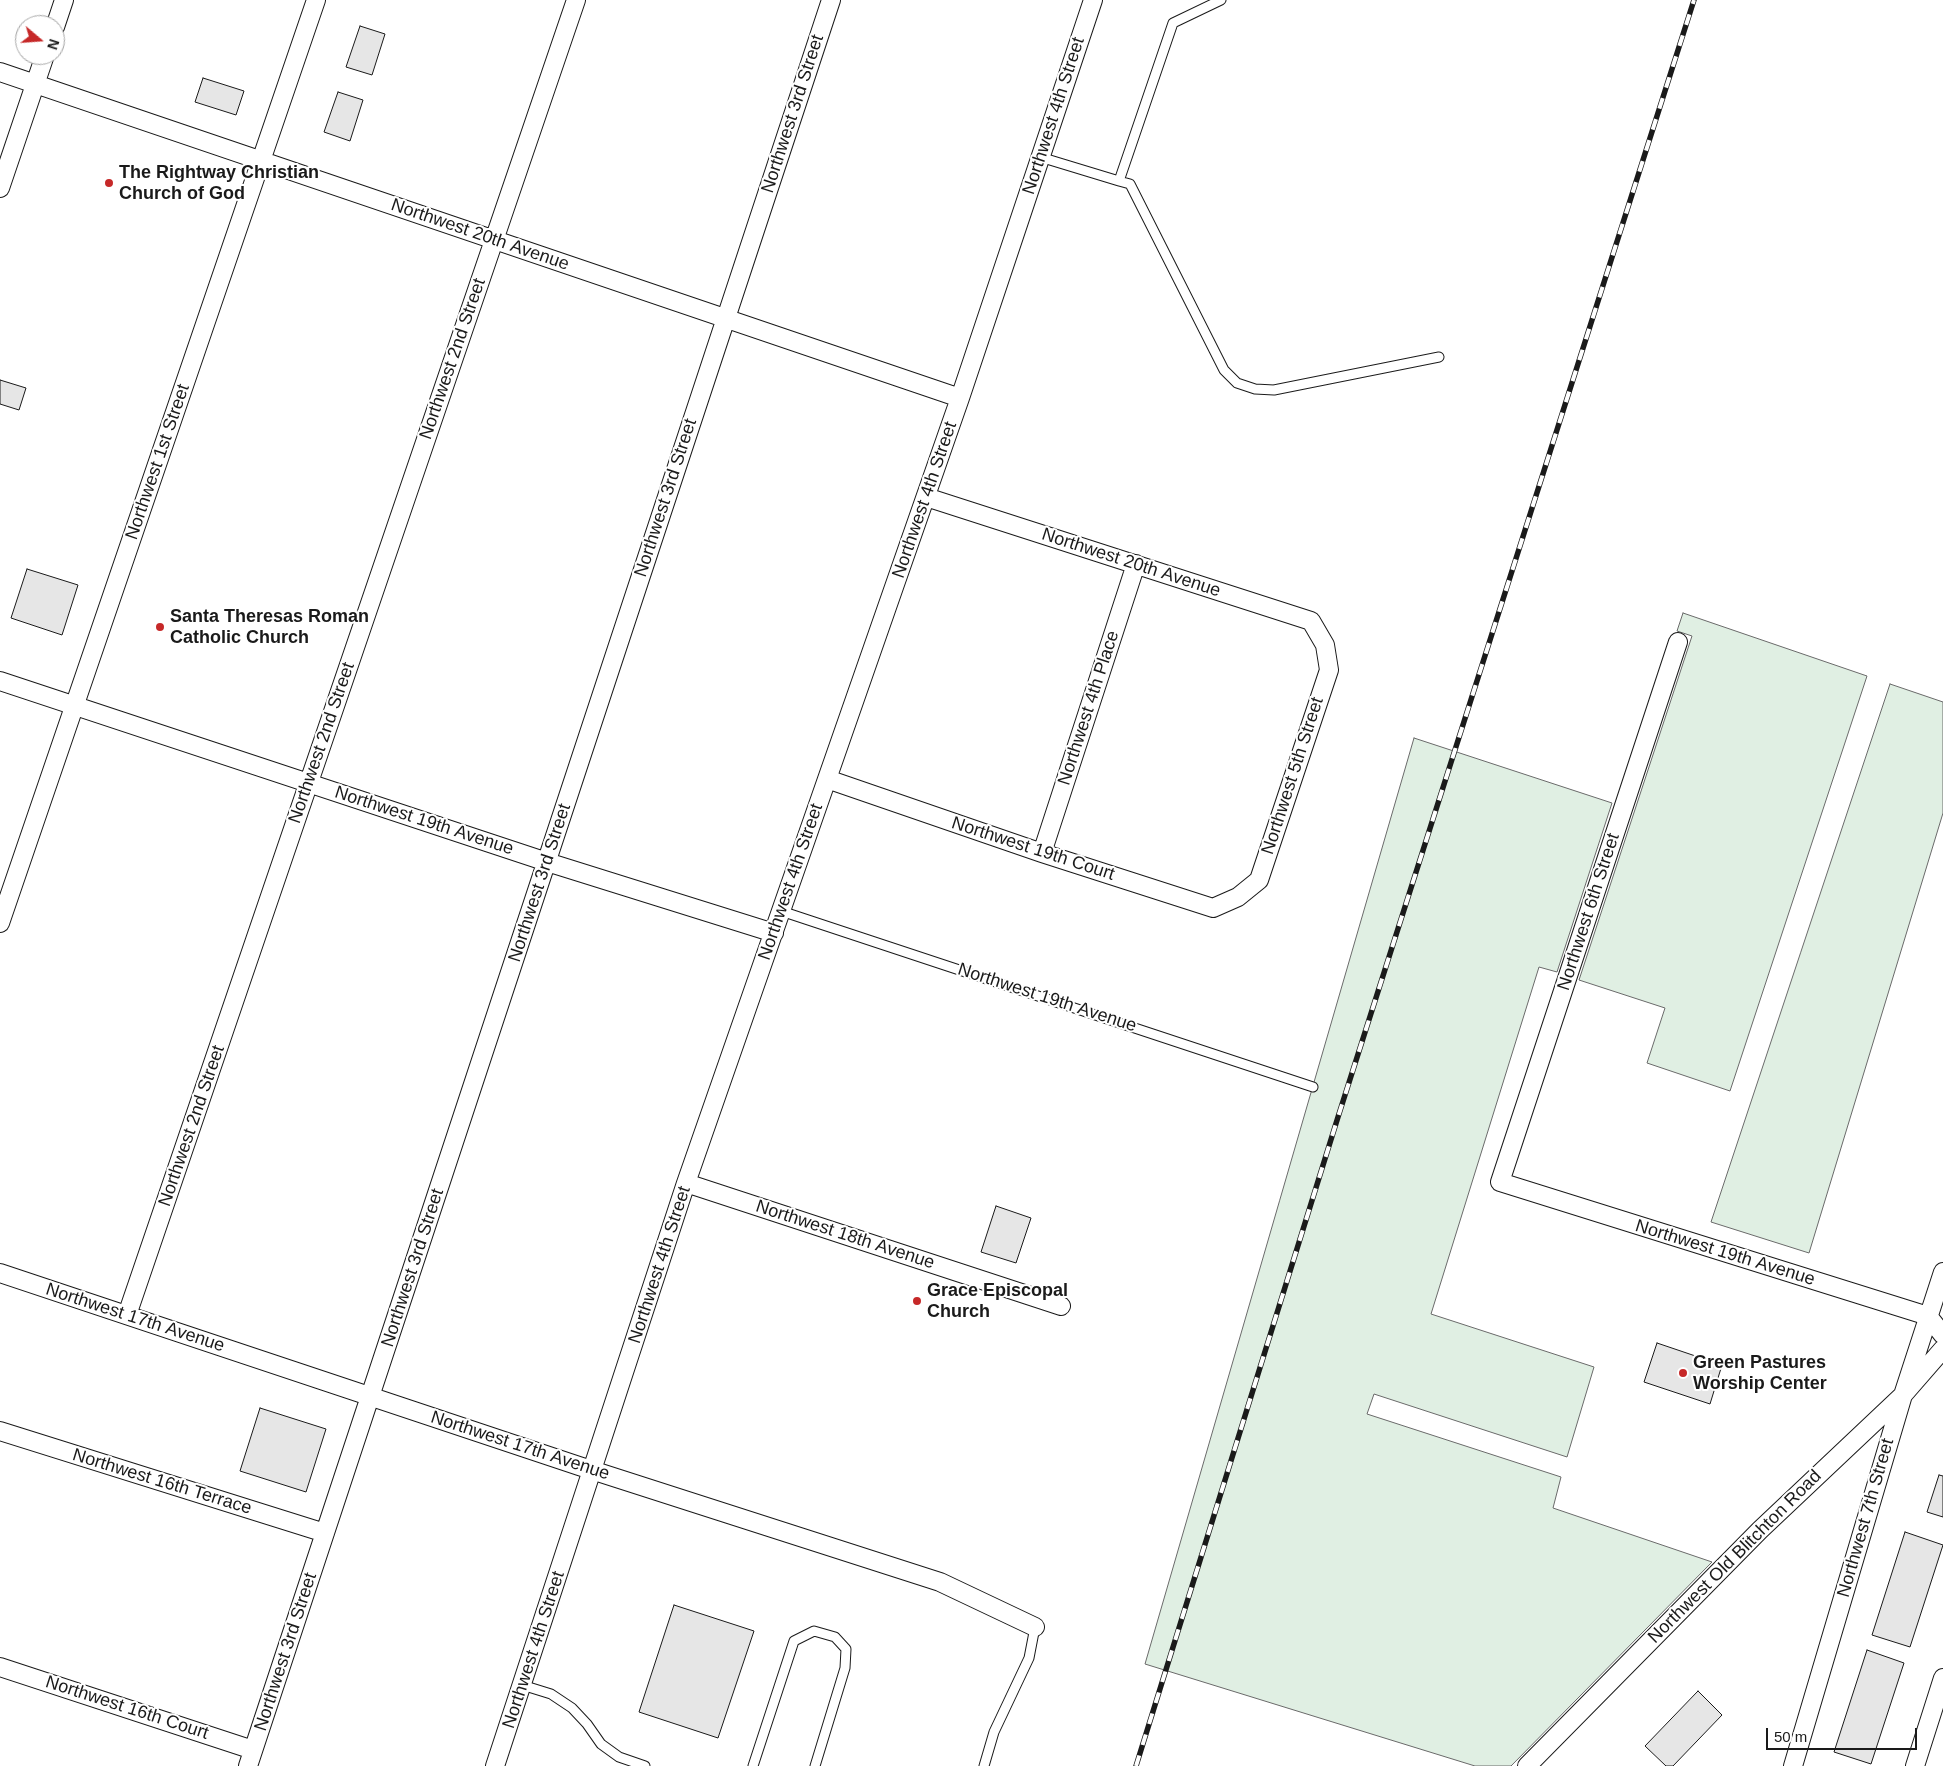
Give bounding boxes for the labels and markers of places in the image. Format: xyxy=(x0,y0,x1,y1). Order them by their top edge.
place label: The Rightway Christian Church of God xyxy=(119,162,319,204)
marker: The Rightway Christian Church of God xyxy=(103,177,115,189)
place label: Santa Theresas Roman Catholic Church xyxy=(170,606,369,649)
marker: Santa Theresas Roman Catholic Church xyxy=(154,621,166,633)
place label: Grace Episcopal Church xyxy=(927,1280,1068,1322)
marker: Grace Episcopal Church xyxy=(911,1295,923,1307)
place label: Green Pastures Worship Center xyxy=(1693,1352,1827,1395)
marker: Green Pastures Worship Center xyxy=(1677,1367,1689,1379)

